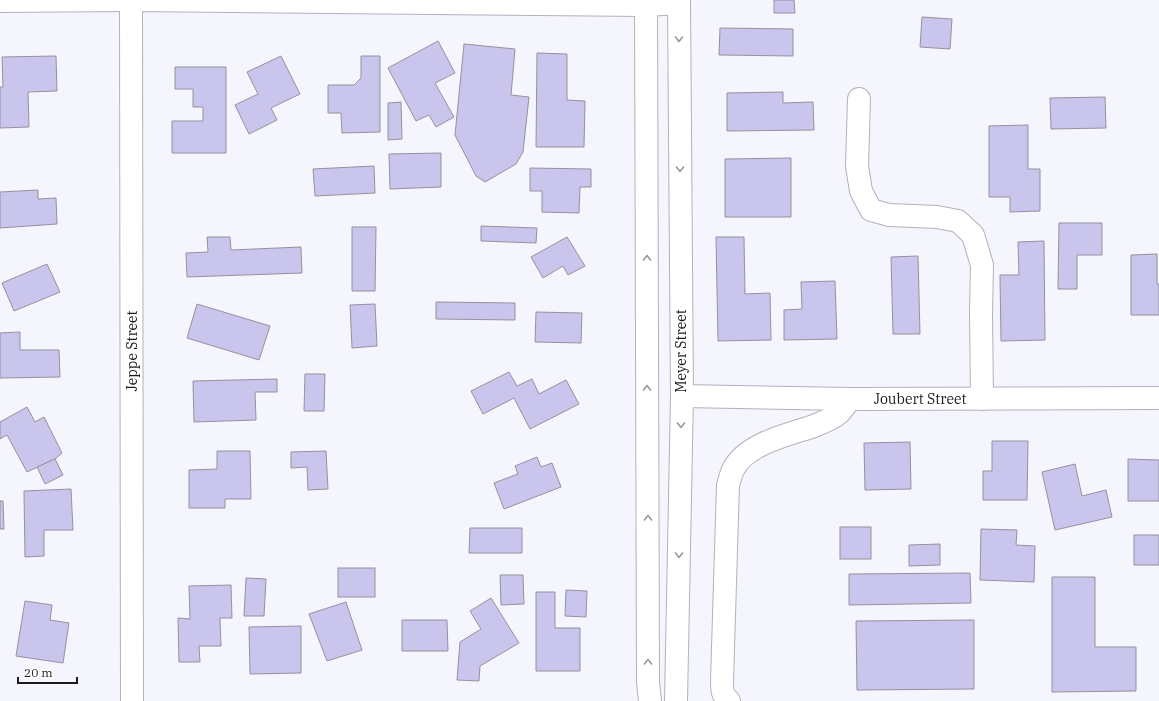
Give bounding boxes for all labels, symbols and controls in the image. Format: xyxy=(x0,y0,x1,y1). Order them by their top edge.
one-way arrow xyxy=(675,36,683,42)
one-way arrow xyxy=(676,166,684,172)
one-way arrow xyxy=(643,255,651,261)
street label: Meyer Street xyxy=(672,309,690,393)
street label: Jeppe Street xyxy=(123,310,141,392)
one-way arrow xyxy=(643,385,651,391)
street label: Joubert Street xyxy=(874,390,966,408)
one-way arrow xyxy=(677,422,685,428)
one-way arrow xyxy=(644,515,652,521)
one-way arrow xyxy=(675,552,684,558)
scale bar xyxy=(18,659,77,685)
one-way arrow xyxy=(644,659,652,665)
text: 20 m xyxy=(24,665,53,680)

